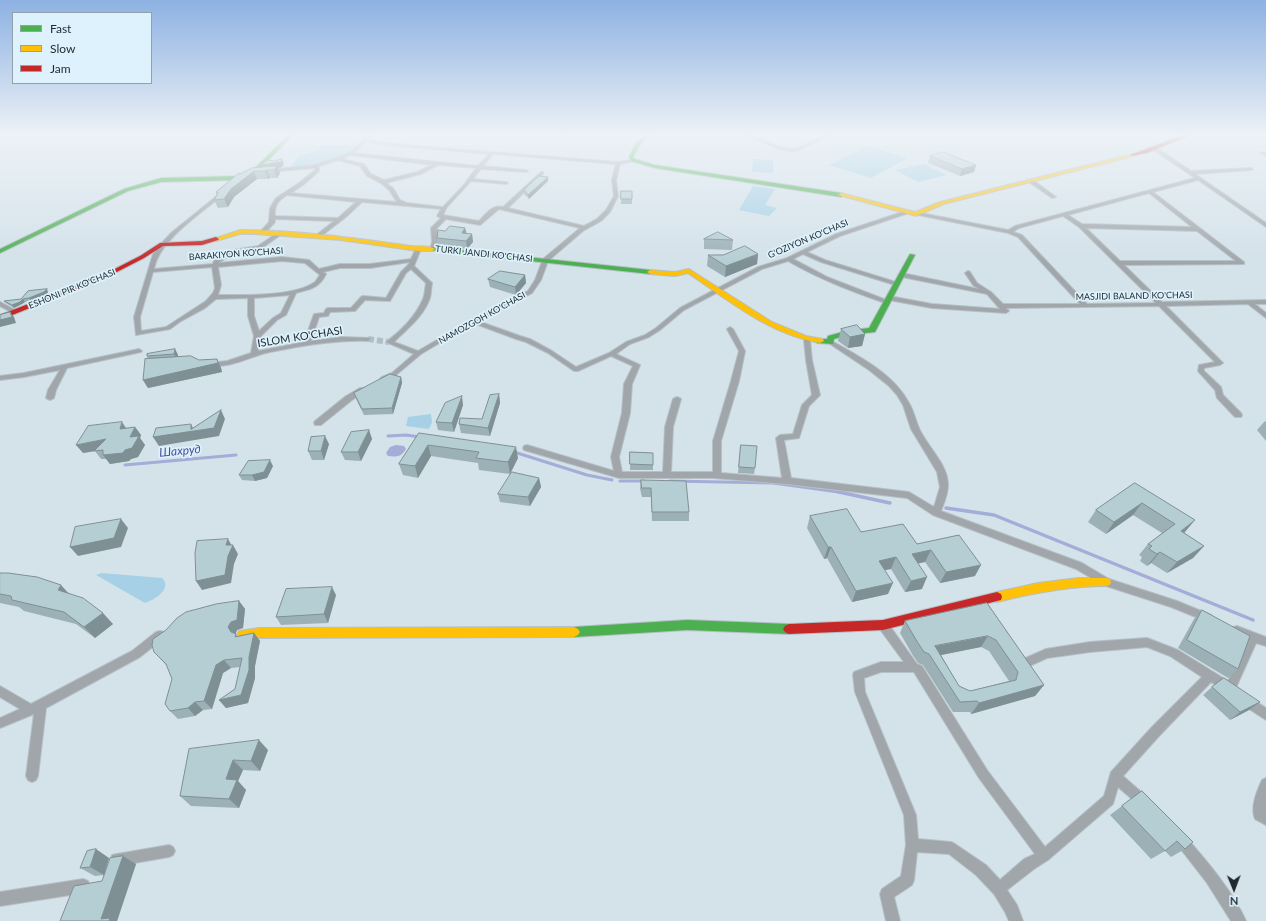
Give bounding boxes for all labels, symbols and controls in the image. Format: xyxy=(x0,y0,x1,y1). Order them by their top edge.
legend xyxy=(12,12,152,84)
text: Fast xyxy=(50,21,71,36)
text: Slow xyxy=(50,41,75,56)
text: Jam xyxy=(50,61,71,76)
street label: G'OZIYON KO'CHASI xyxy=(766,217,850,261)
street label: TURKI JANDI KO'CHASI xyxy=(435,244,533,264)
street label: BARAKIYON KO'CHASI xyxy=(188,245,284,263)
street label: ESHONI PIR KO'CHASI xyxy=(27,267,117,311)
street label: NAMOZGOH KO'CHASI xyxy=(437,290,527,346)
street label: MASJIDI BALAND KO'CHASI xyxy=(1075,290,1193,302)
street label: ISLOM KO'CHASI xyxy=(256,324,344,350)
water label: Шахруд xyxy=(159,442,201,460)
north arrow xyxy=(1214,869,1254,909)
text: N xyxy=(1230,895,1239,908)

